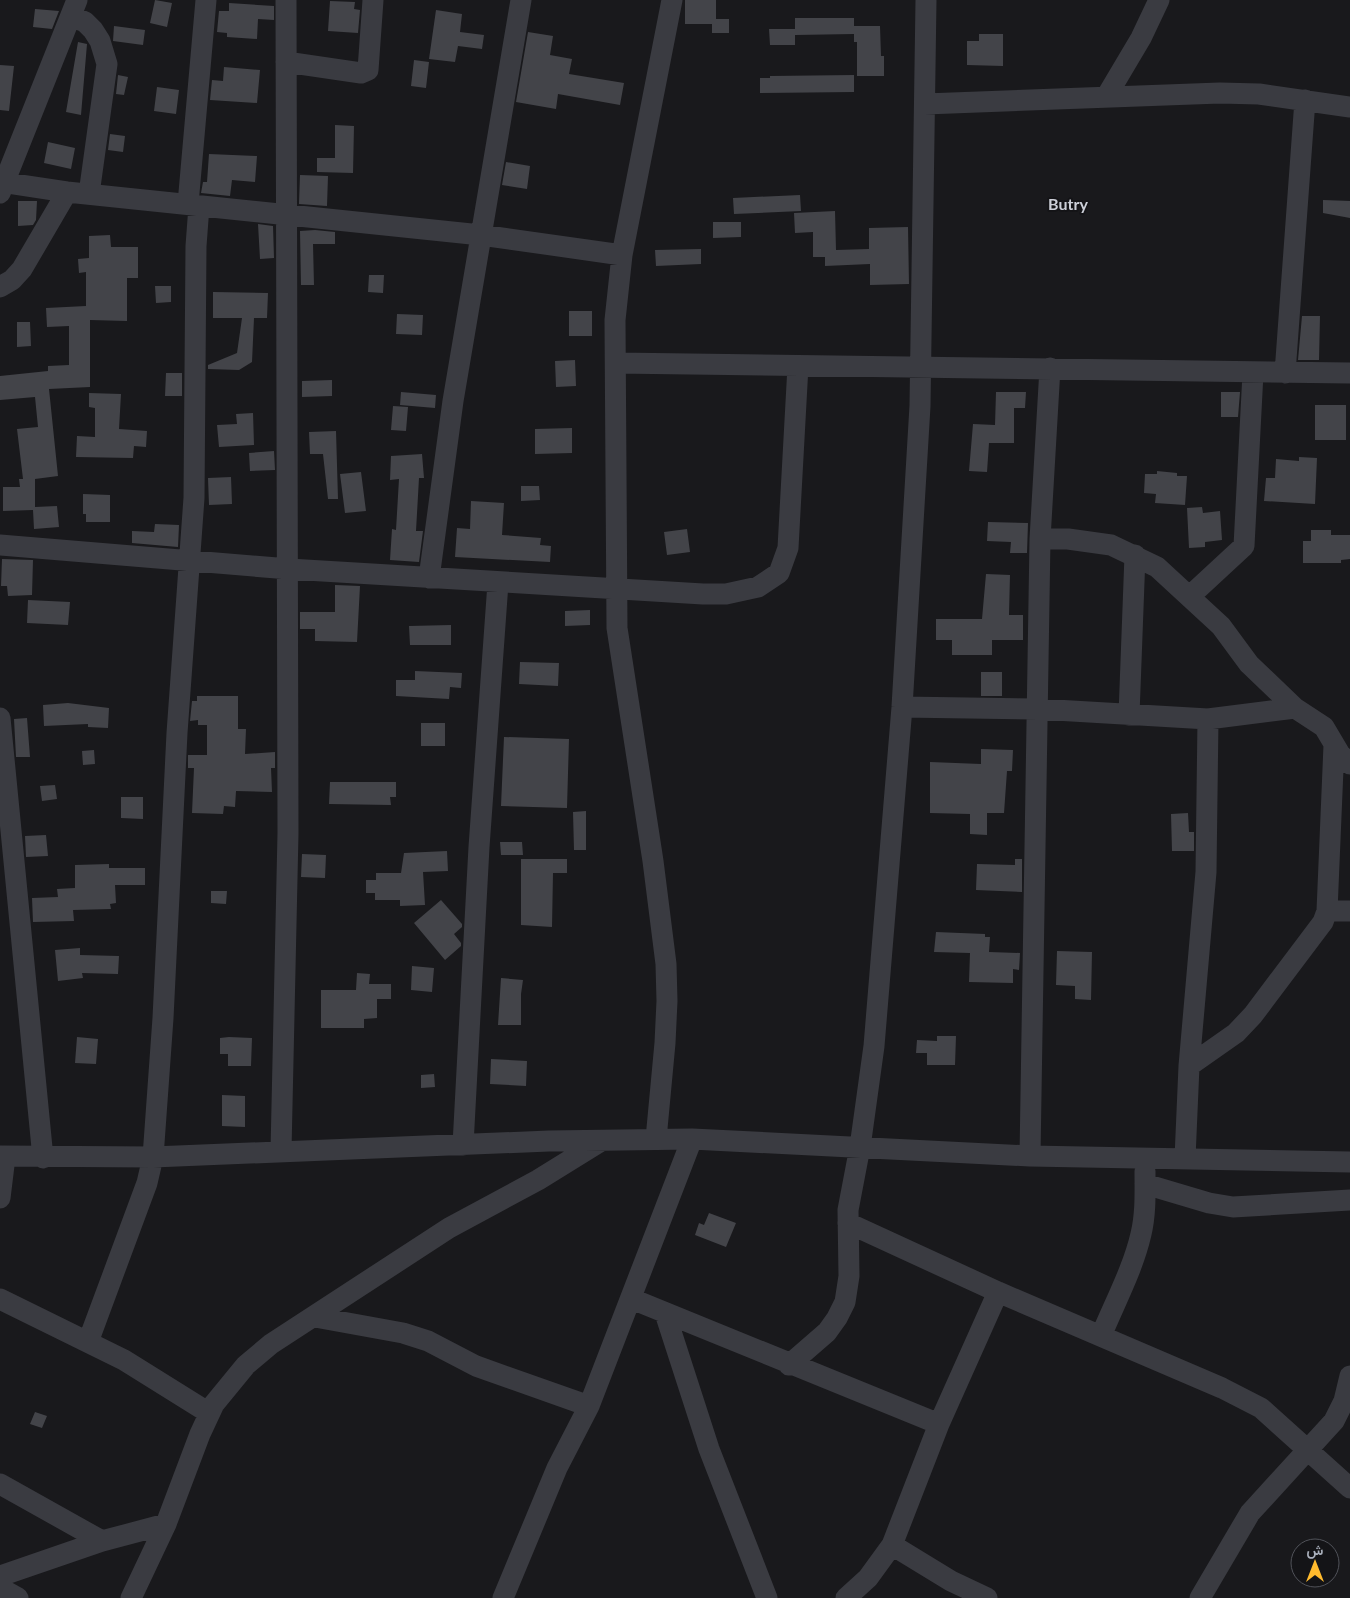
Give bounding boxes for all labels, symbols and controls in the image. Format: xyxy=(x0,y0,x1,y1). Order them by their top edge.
district label: Butry xyxy=(1048,194,1088,213)
north arrow xyxy=(1290,1538,1340,1588)
text: ش xyxy=(1307,1541,1324,1559)

